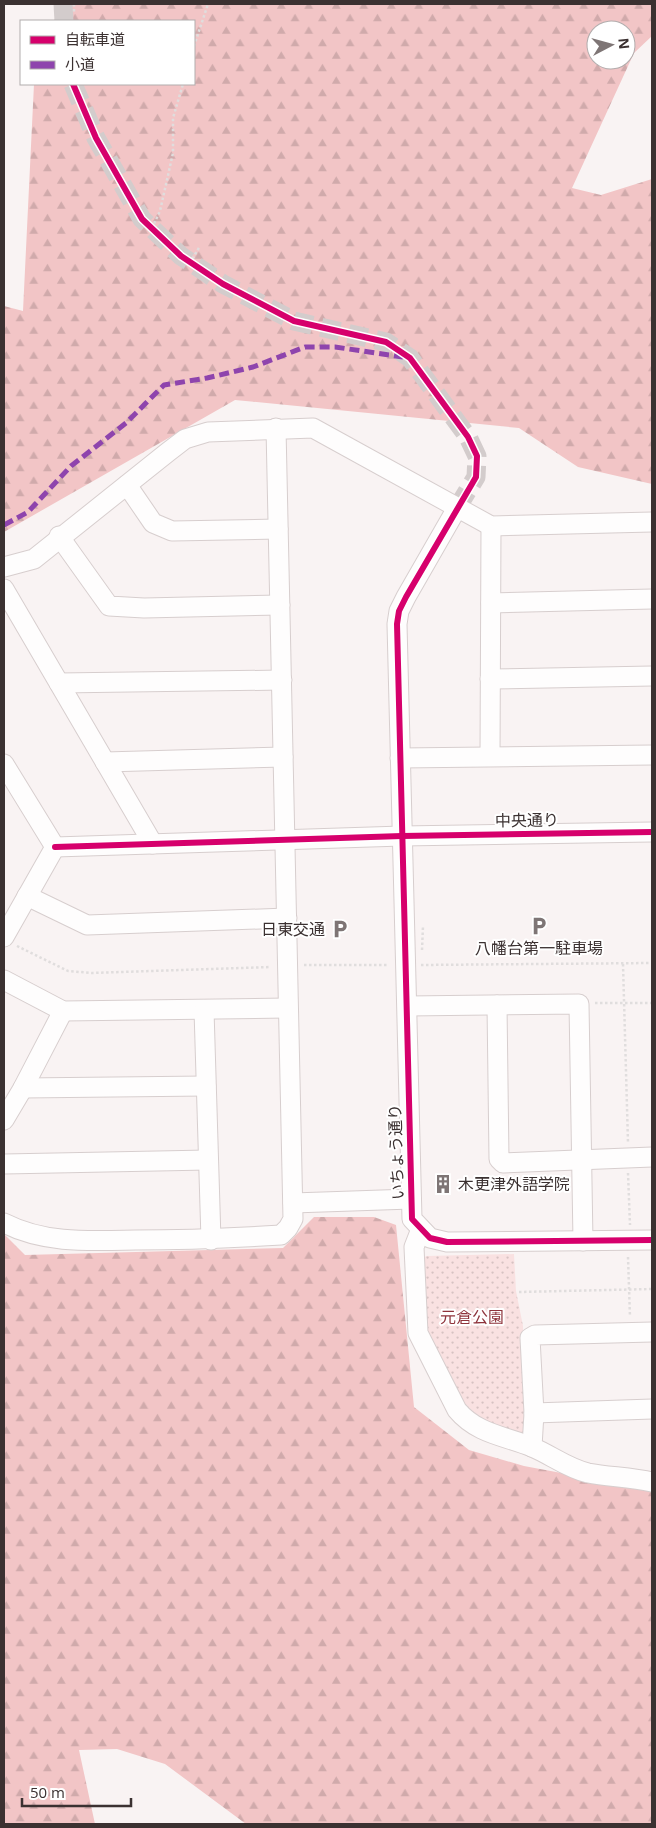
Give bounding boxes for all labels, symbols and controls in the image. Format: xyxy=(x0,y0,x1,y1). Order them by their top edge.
legend xyxy=(20,20,195,85)
north arrow xyxy=(586,20,636,70)
text: 自転車道 xyxy=(65,29,125,49)
text: N xyxy=(614,37,634,50)
text: 小道 xyxy=(65,54,95,74)
street label: 中央通り xyxy=(495,808,559,832)
parking icon: 八幡台第一駐車場 xyxy=(528,915,550,937)
place label: 日東交通 xyxy=(261,918,325,940)
parking icon: 日東交通 xyxy=(329,918,351,940)
place label: 八幡台第一駐車場 xyxy=(475,937,603,959)
street label: いちょう通り xyxy=(383,1104,409,1200)
building icon: 木更津外語学院 xyxy=(432,1173,454,1195)
place label: 木更津外語学院 xyxy=(458,1173,570,1195)
park label: 元倉公園 xyxy=(440,1306,504,1328)
scale bar xyxy=(22,1776,131,1808)
text: 50 m xyxy=(30,1782,65,1802)

